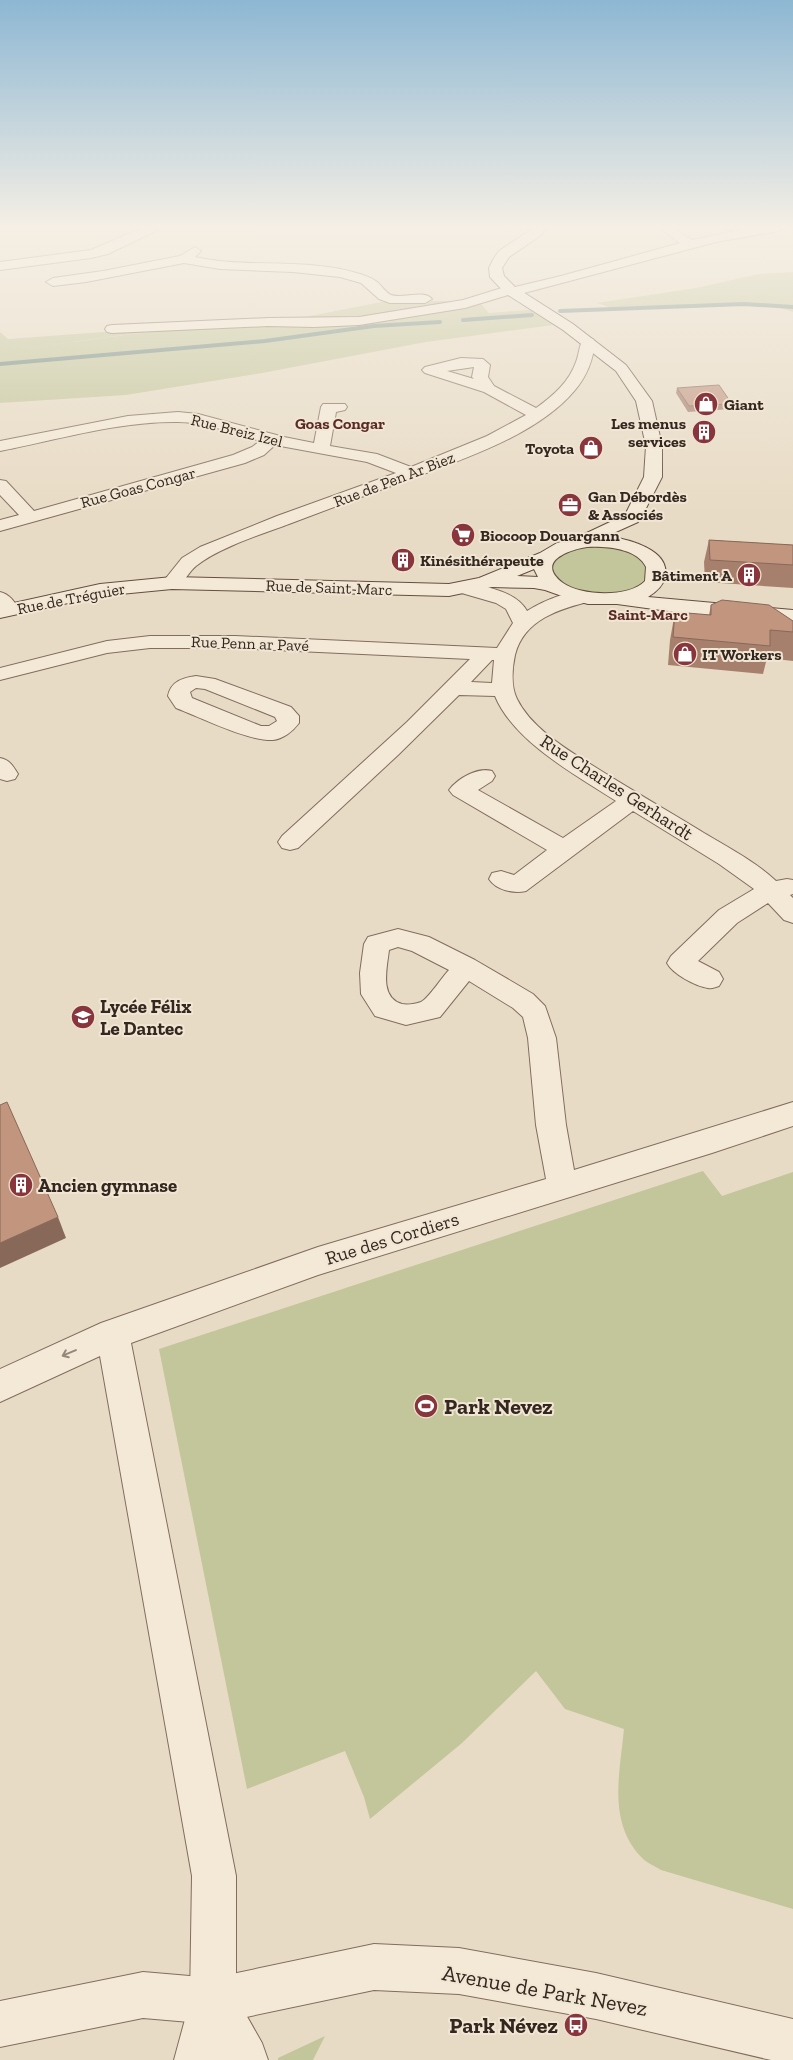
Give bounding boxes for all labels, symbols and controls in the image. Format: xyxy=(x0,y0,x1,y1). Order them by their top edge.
shop icon: Giant xyxy=(693,391,719,417)
place label: Giant xyxy=(724,395,764,414)
street label: Rue Breiz Izel xyxy=(189,410,285,451)
district label: Goas Congar xyxy=(295,414,385,433)
place label: Les menus services xyxy=(611,414,686,451)
building icon: Les menus services xyxy=(691,419,717,445)
shop icon: Toyota xyxy=(578,435,604,461)
place label: Toyota xyxy=(525,439,574,458)
street label: Rue de Pen Ar Biez xyxy=(331,448,457,511)
street label: Rue Goas Congar xyxy=(78,463,198,512)
place label: Gan Débordès & Associés xyxy=(588,487,687,524)
office icon: Gan Débordès & Associés xyxy=(557,492,583,518)
supermarket icon: Biocoop Douargann xyxy=(450,522,476,548)
place label: Biocoop Douargann xyxy=(480,526,620,545)
building icon: Kinésithérapeute xyxy=(390,547,416,573)
place label: Kinésithérapeute xyxy=(420,551,544,570)
building icon: Bâtiment A xyxy=(736,562,762,588)
place label: Bâtiment A xyxy=(652,566,732,585)
street label: Rue de Saint-Marc xyxy=(265,576,393,599)
street label: Rue de Tréguier xyxy=(15,579,127,618)
district label: Saint-Marc xyxy=(608,605,688,624)
street label: Rue Penn ar Pavé xyxy=(191,632,309,655)
shop icon: IT Workers xyxy=(672,641,698,667)
place label: IT Workers xyxy=(702,645,782,664)
street label: Rue Charles Gerhardt xyxy=(536,729,697,845)
place label: Lycée Félix Le Dantec xyxy=(100,995,191,1040)
school or university icon: Lycée Félix Le Dantec xyxy=(70,1004,96,1030)
building icon: Ancien gymnase xyxy=(8,1172,34,1198)
place label: Ancien gymnase xyxy=(38,1174,177,1197)
street label: Rue des Cordiers xyxy=(323,1207,462,1270)
one-way arrow xyxy=(62,1349,77,1359)
sports icon: Park Nevez xyxy=(413,1393,439,1419)
place label: Park Nevez xyxy=(444,1393,553,1420)
street label: Avenue de Park Nevez xyxy=(440,1959,650,2022)
place label: Park Névez xyxy=(449,2012,558,2039)
bus stop icon: Park Névez xyxy=(563,2012,589,2038)

